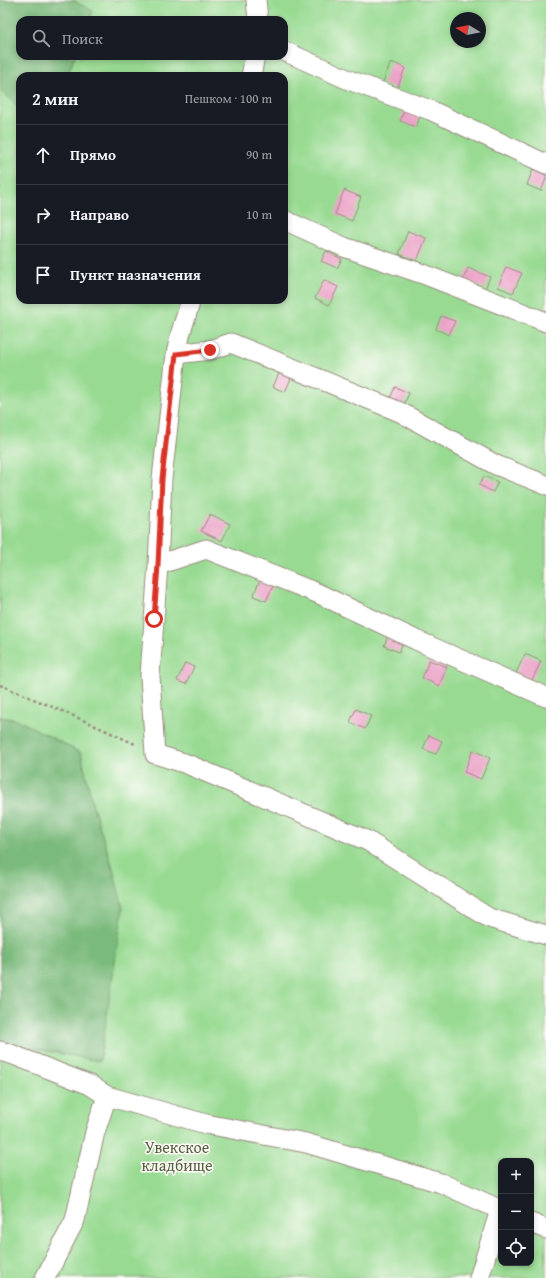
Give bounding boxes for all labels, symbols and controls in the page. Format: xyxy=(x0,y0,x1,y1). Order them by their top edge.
north arrow xyxy=(450,12,486,48)
search box xyxy=(16,16,288,60)
icon: search xyxy=(30,27,52,49)
text: Поиск xyxy=(62,28,103,49)
text: 2 мин xyxy=(32,86,78,111)
text: Пешком · 100 m xyxy=(185,89,272,108)
icon: ahead xyxy=(32,144,54,166)
text: Прямо xyxy=(70,144,116,165)
text: 90 m xyxy=(246,145,272,164)
icon: right xyxy=(32,204,54,226)
text: Направо xyxy=(70,204,129,225)
text: 10 m xyxy=(246,205,272,224)
icon: arrive xyxy=(32,264,54,286)
text: Пункт назначения xyxy=(70,264,201,285)
route end xyxy=(201,341,219,359)
route start xyxy=(145,610,163,628)
park label: Увекское кладбище xyxy=(141,1135,213,1177)
map controls xyxy=(498,1158,534,1266)
button: + xyxy=(498,1158,534,1194)
button: − xyxy=(498,1194,534,1230)
button: locate xyxy=(498,1230,534,1266)

